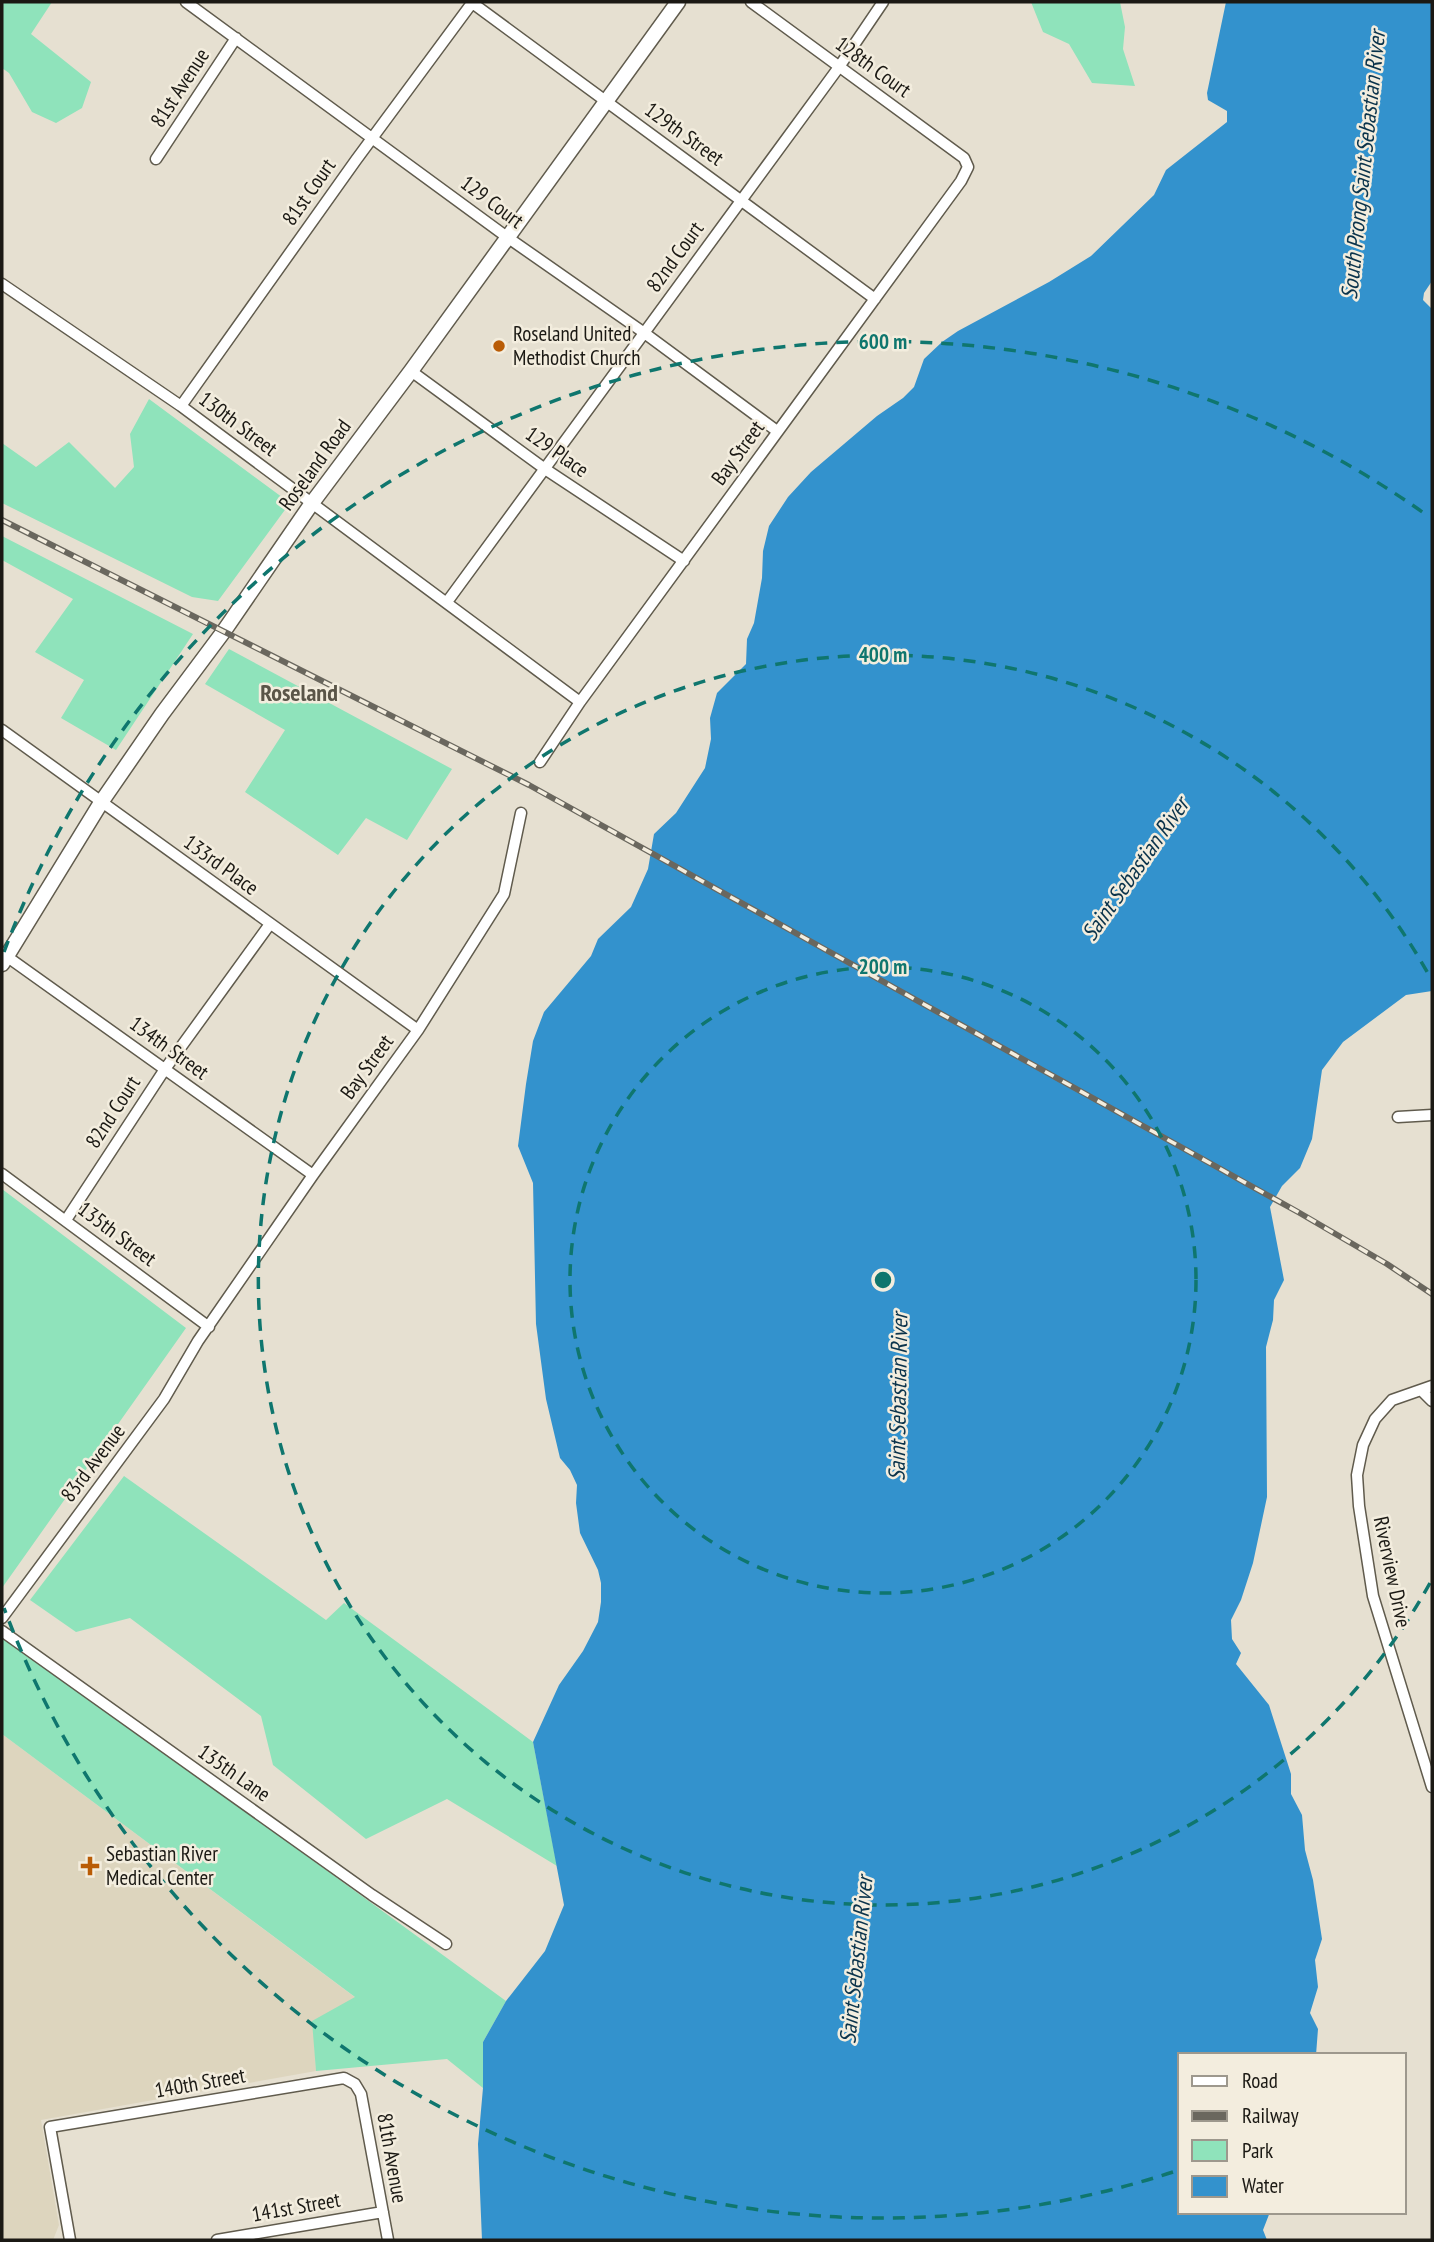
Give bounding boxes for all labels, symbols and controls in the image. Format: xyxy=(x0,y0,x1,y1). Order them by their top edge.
water label: South Prong Saint Sebastian River xyxy=(1334,26,1391,301)
street label: 128th Court xyxy=(830,30,917,103)
street label: 81st Avenue xyxy=(144,43,215,132)
street label: 129th Street xyxy=(639,96,729,171)
street label: 81st Court xyxy=(276,153,341,230)
street label: 129 Court xyxy=(455,169,529,234)
street label: 82nd Court xyxy=(640,216,709,297)
place label: Roseland United Methodist Church xyxy=(513,320,641,371)
text: 600 m xyxy=(859,328,907,355)
marker: Roseland United Methodist Church xyxy=(491,338,507,354)
street label: 130th Street xyxy=(194,385,283,462)
street label: Roseland Road xyxy=(273,414,357,516)
street label: Bay Street xyxy=(705,415,770,490)
street label: 129 Place xyxy=(520,420,594,483)
text: 400 m xyxy=(859,641,907,668)
district label: Roseland xyxy=(260,677,338,708)
water label: Saint Sebastian River xyxy=(1075,789,1197,946)
street label: 133rd Place xyxy=(178,828,264,901)
text: 200 m xyxy=(859,953,907,980)
street label: 134th Street xyxy=(124,1010,214,1085)
street label: Bay Street xyxy=(334,1029,399,1104)
street label: 82nd Court xyxy=(79,1070,146,1153)
street label: 135th Street xyxy=(73,1195,162,1272)
centre of rings xyxy=(871,1268,895,1292)
water label: Saint Sebastian River xyxy=(882,1309,914,1481)
street label: 83rd Avenue xyxy=(55,1418,131,1507)
street label: Riverview Drive xyxy=(1368,1514,1417,1630)
street label: 135th Lane xyxy=(193,1738,276,1807)
place label: Sebastian River Medical Center xyxy=(106,1840,218,1891)
marker: Sebastian River Medical Center xyxy=(80,1856,100,1876)
water label: Saint Sebastian River xyxy=(832,1871,879,2045)
legend xyxy=(1178,2053,1406,2214)
street label: 140th Street xyxy=(153,2061,247,2104)
text: Road xyxy=(1242,2067,1278,2094)
text: Railway xyxy=(1242,2102,1299,2129)
street label: 81th Avenue xyxy=(371,2111,414,2205)
text: Park xyxy=(1242,2137,1273,2164)
text: Water xyxy=(1242,2172,1284,2199)
street label: 141st Street xyxy=(250,2185,342,2228)

